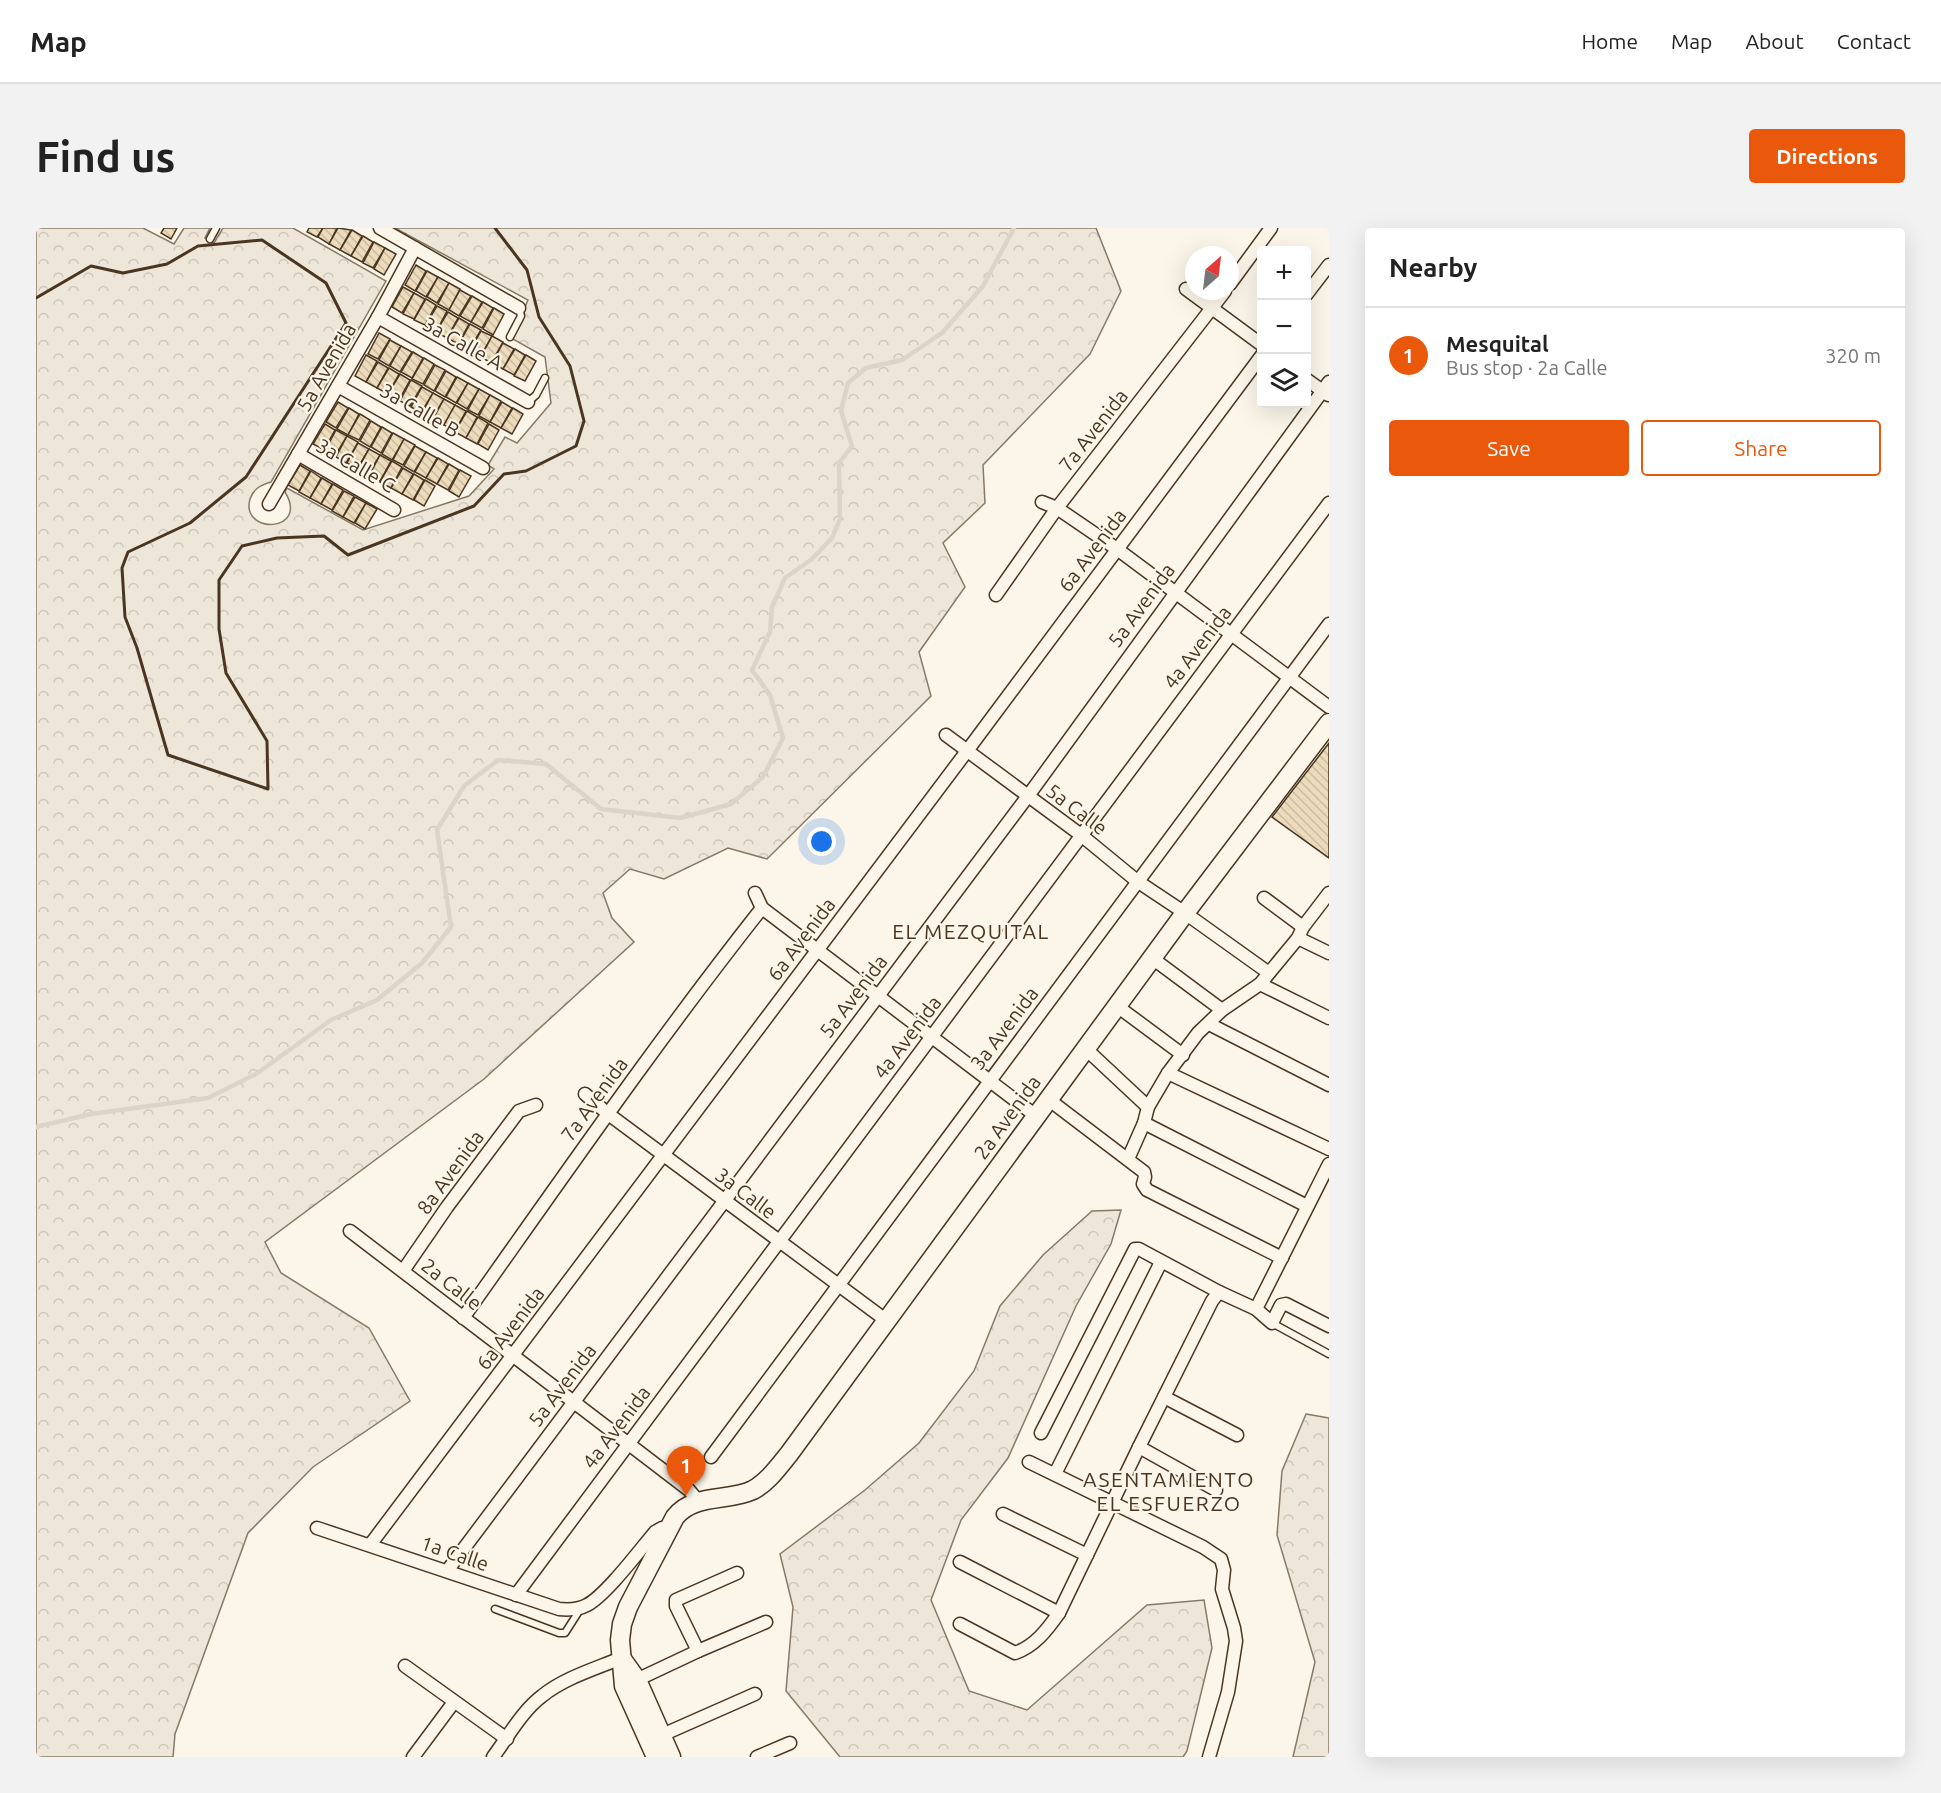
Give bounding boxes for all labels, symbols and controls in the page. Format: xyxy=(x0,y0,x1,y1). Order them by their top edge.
text: Map xyxy=(30,26,87,57)
text: Home xyxy=(1581,29,1638,53)
text: Map xyxy=(1671,29,1712,53)
text: About xyxy=(1745,29,1804,53)
text: Contact xyxy=(1837,29,1911,53)
button: Directions xyxy=(1749,129,1905,183)
text: Find us xyxy=(36,133,175,180)
north arrow xyxy=(1185,246,1239,300)
map controls xyxy=(1257,246,1311,408)
button: + xyxy=(1257,246,1311,300)
text: Nearby xyxy=(1389,253,1477,282)
button: − xyxy=(1257,300,1311,354)
street label: 3a Calle A xyxy=(419,312,507,374)
street label: 5a Avenida xyxy=(292,319,360,415)
text: Mesquital xyxy=(1446,331,1549,356)
text: 1 xyxy=(1403,344,1414,367)
text: 320 m xyxy=(1825,344,1881,367)
button: layers xyxy=(1257,354,1311,408)
text: Bus stop · 2a Calle xyxy=(1446,356,1608,379)
street label: 3a Calle B xyxy=(376,378,464,442)
street label: 7a Avenida xyxy=(1054,384,1132,476)
button: Save xyxy=(1389,420,1629,476)
button: Share xyxy=(1641,420,1881,476)
street label: 3a Calle C xyxy=(313,433,399,497)
street label: 6a Avenida xyxy=(1053,504,1131,596)
street label: 5a Avenida xyxy=(1103,559,1179,651)
street label: 4a Avenida xyxy=(1158,601,1236,693)
street label: 5a Calle xyxy=(1042,779,1112,839)
your location xyxy=(807,827,836,856)
street label: 6a Avenida xyxy=(762,893,840,985)
district label: EL MEZQUITAL xyxy=(892,919,1050,943)
street label: 5a Avenida xyxy=(814,950,892,1042)
street label: 3a Avenida xyxy=(965,982,1043,1074)
street label: 4a Avenida xyxy=(868,991,946,1083)
street label: 7a Avenida xyxy=(556,1053,632,1145)
street label: 2a Avenida xyxy=(969,1071,1045,1163)
street label: 8a Avenida xyxy=(412,1126,488,1218)
street label: 3a Calle xyxy=(711,1163,781,1223)
street label: 2a Calle xyxy=(417,1253,487,1315)
street label: 6a Avenida xyxy=(471,1282,549,1374)
street label: 5a Avenida xyxy=(523,1339,601,1431)
street label: 4a Avenida xyxy=(577,1381,655,1473)
pin: 1 xyxy=(666,1446,706,1496)
district label: ASENTAMIENTO EL ESFUERZO xyxy=(1083,1467,1255,1515)
street label: 1a Calle xyxy=(418,1531,492,1575)

